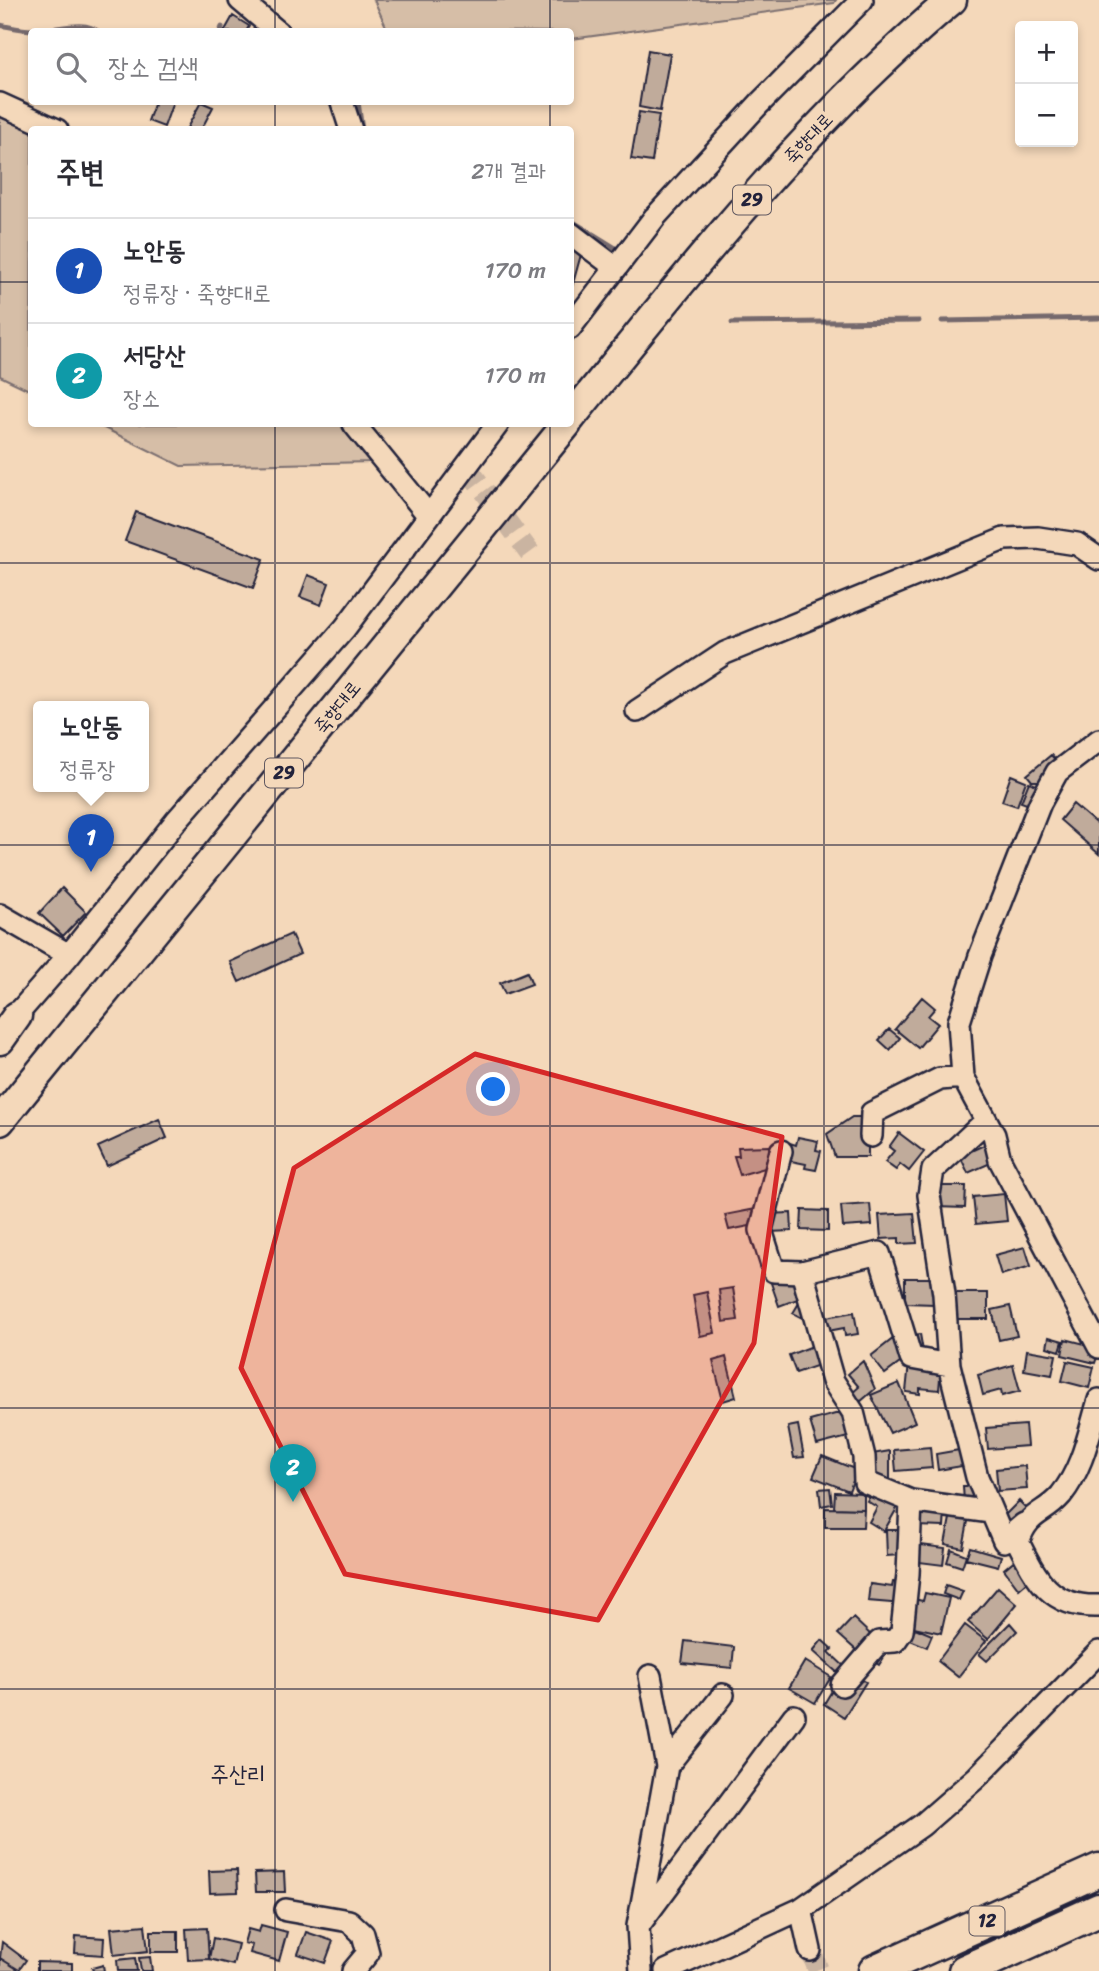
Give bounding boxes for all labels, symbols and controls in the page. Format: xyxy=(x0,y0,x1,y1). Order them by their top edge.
map controls xyxy=(1015,21,1078,147)
button: + xyxy=(1015,21,1078,84)
search box xyxy=(28,28,574,105)
text: 장소 검색 xyxy=(108,44,198,90)
icon: search xyxy=(52,48,90,86)
button: − xyxy=(1015,84,1078,147)
street label: 죽향대로 xyxy=(775,104,841,172)
text: 주변 xyxy=(56,145,104,199)
text: 2개 결과 xyxy=(471,151,546,192)
road number: 29 xyxy=(733,186,771,215)
text: 노안동 xyxy=(123,227,186,273)
text: 1 xyxy=(74,250,84,291)
text: 170 m xyxy=(485,250,546,291)
text: 정류장 · 죽향대로 xyxy=(123,273,271,314)
text: 서당산 xyxy=(123,332,186,378)
text: 2 xyxy=(72,355,86,396)
text: 170 m xyxy=(485,355,546,396)
text: 장소 xyxy=(123,378,160,419)
street label: 죽향대로 xyxy=(305,673,369,741)
popup xyxy=(33,701,149,792)
text: 노안동 xyxy=(60,703,122,749)
text: 정류장 xyxy=(60,749,115,790)
road number: 29 xyxy=(265,758,303,788)
pin: 1 xyxy=(68,814,114,872)
your location xyxy=(476,1072,510,1106)
pin: 2 xyxy=(270,1444,316,1502)
district label: 주산리 xyxy=(210,1754,266,1795)
road number: 12 xyxy=(970,1907,1004,1936)

